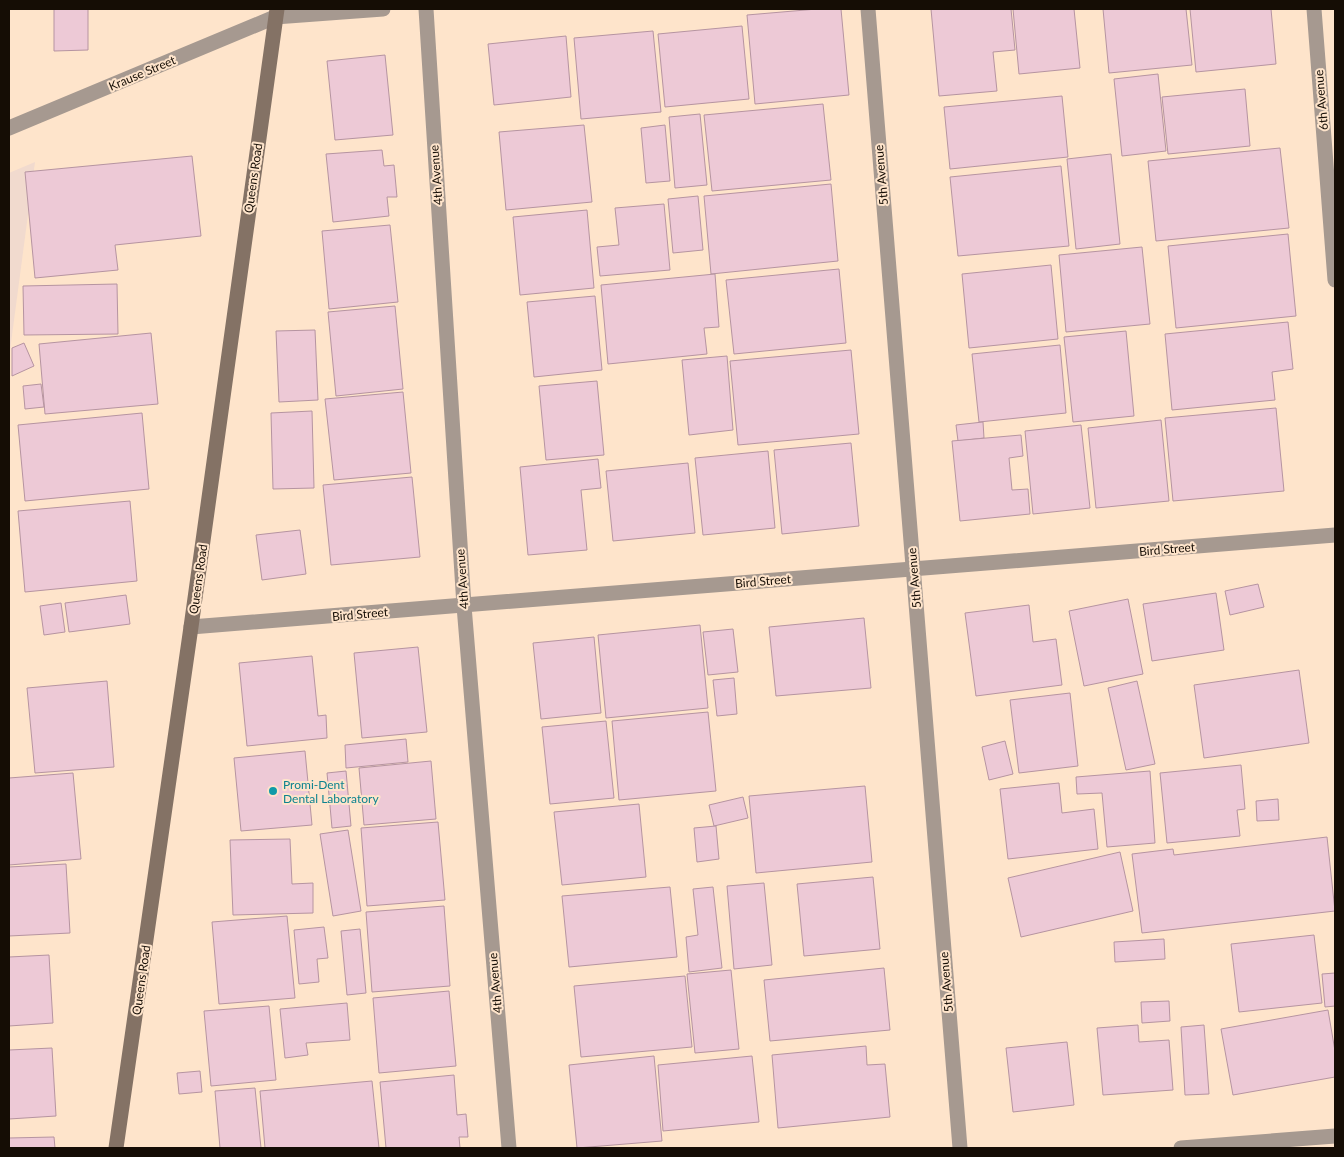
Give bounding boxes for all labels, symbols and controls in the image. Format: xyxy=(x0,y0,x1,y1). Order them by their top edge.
street label: Krause Street xyxy=(106,52,178,94)
street label: 6th Avenue xyxy=(1311,69,1331,131)
street label: Queens Road xyxy=(241,142,265,214)
street label: 4th Avenue xyxy=(426,144,446,206)
street label: 5th Avenue xyxy=(871,144,891,206)
street label: Bird Street xyxy=(1138,539,1196,559)
street label: Queens Road xyxy=(186,543,210,615)
street label: 5th Avenue xyxy=(904,547,924,609)
street label: 4th Avenue xyxy=(452,548,472,610)
street label: Bird Street xyxy=(734,571,792,591)
street label: Bird Street xyxy=(331,604,389,624)
place label: Promi-Dent Dental Laboratory xyxy=(283,777,379,806)
marker: Promi-Dent Dental Laboratory xyxy=(267,785,279,797)
street label: Queens Road xyxy=(129,944,153,1016)
street label: 5th Avenue xyxy=(936,951,956,1013)
street label: 4th Avenue xyxy=(485,952,505,1014)

